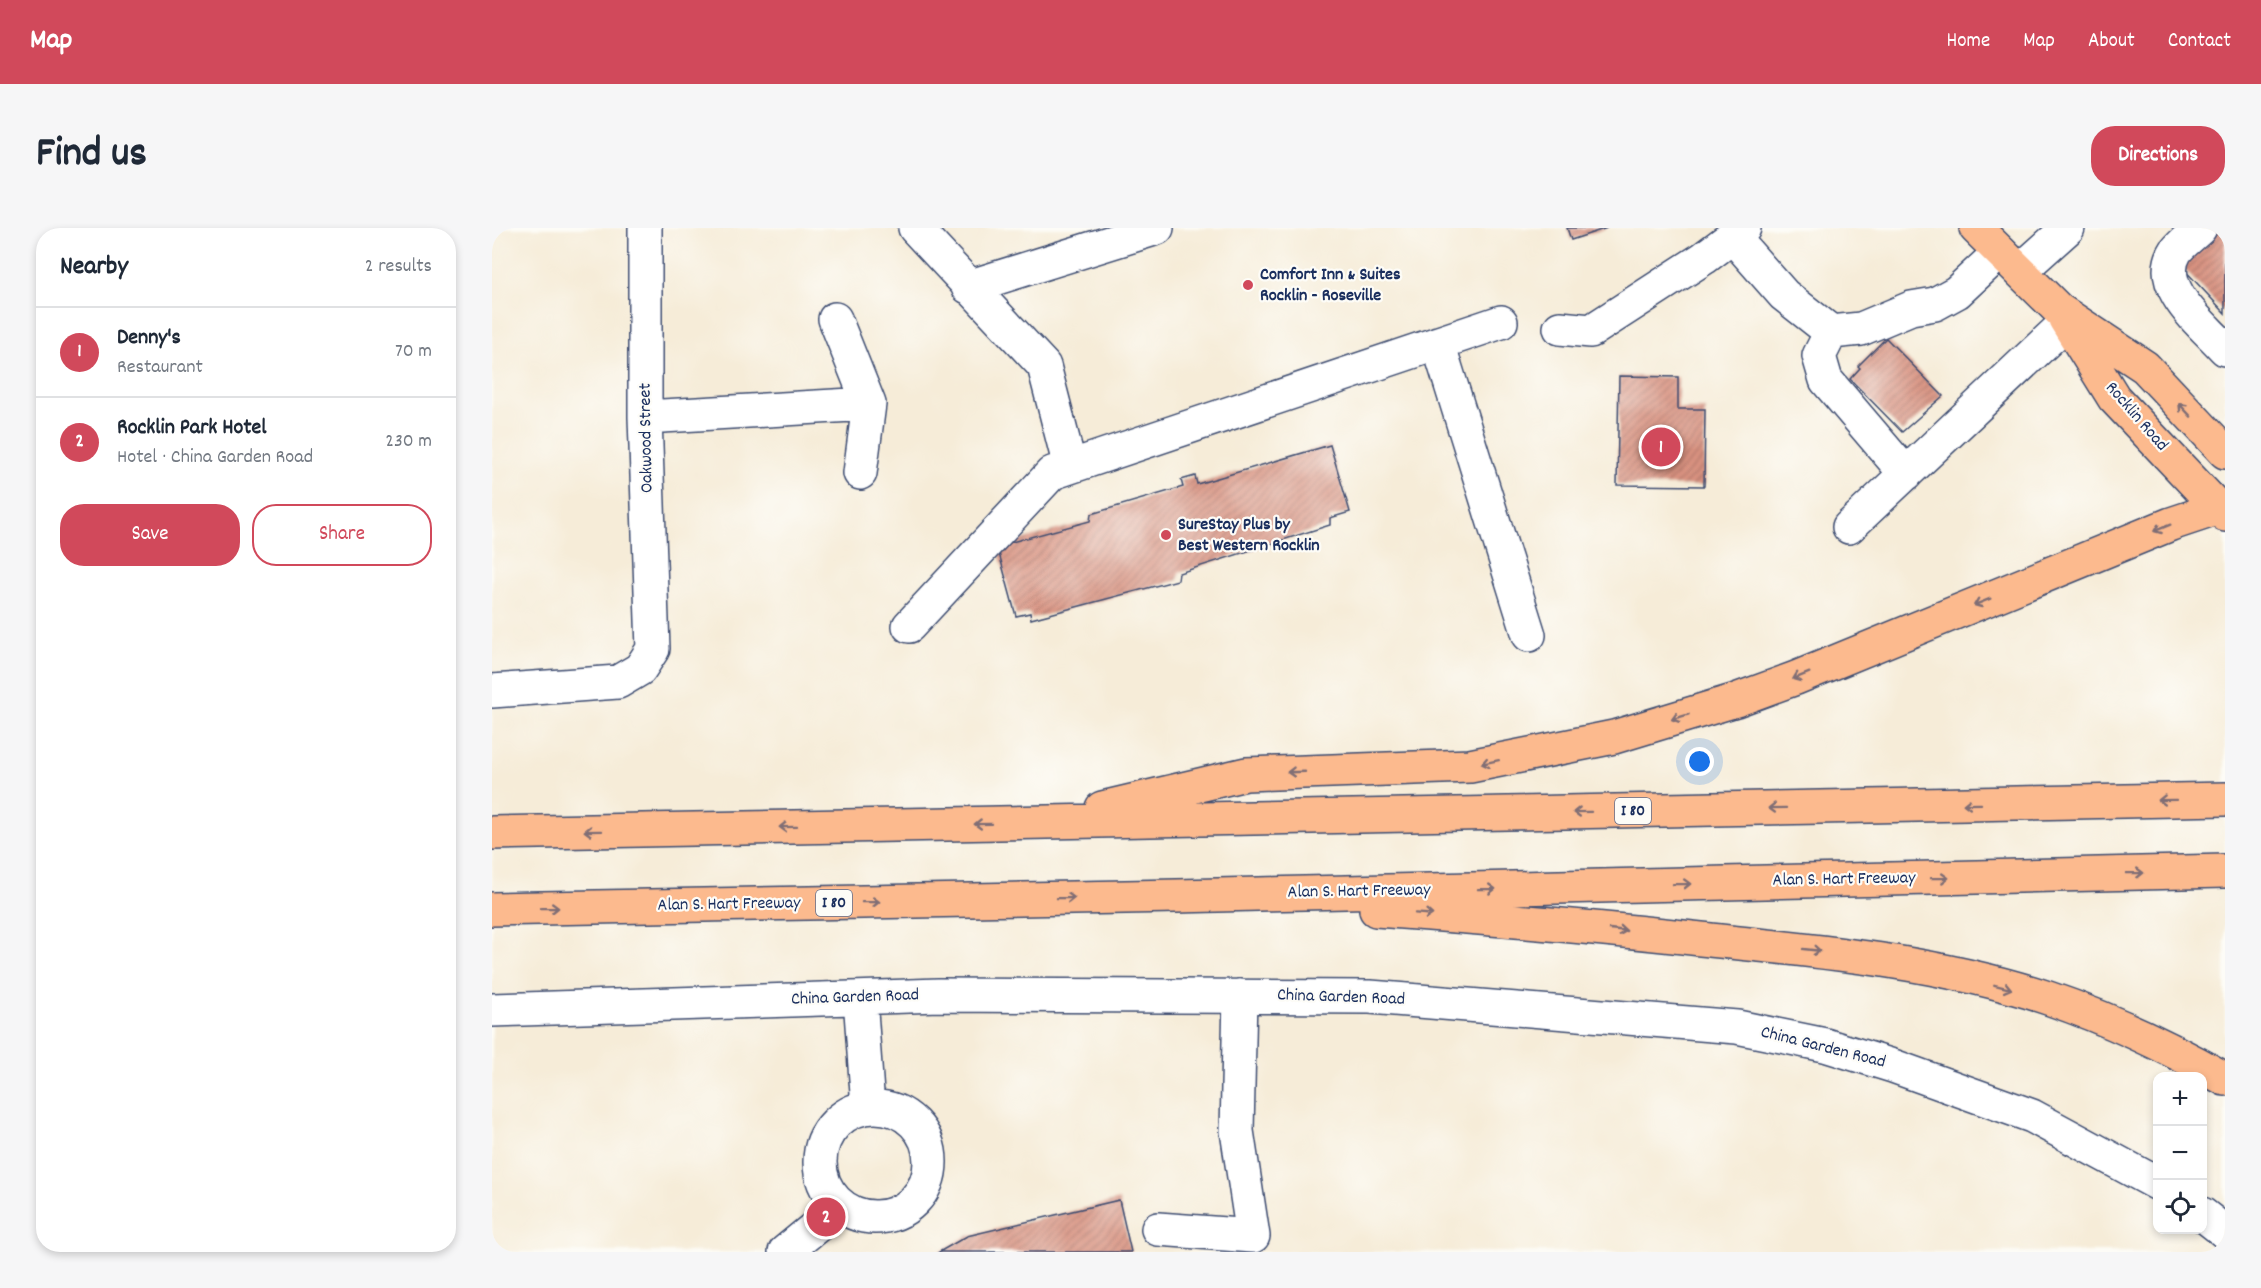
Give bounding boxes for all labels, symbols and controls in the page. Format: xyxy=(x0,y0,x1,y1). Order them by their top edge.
text: Map xyxy=(30,22,72,62)
text: Home xyxy=(1946,27,1990,57)
text: Map xyxy=(2023,27,2055,57)
text: About xyxy=(2088,27,2135,57)
text: Contact xyxy=(2168,27,2231,57)
text: Find us xyxy=(36,126,147,186)
button: Directions xyxy=(2091,126,2225,186)
text: Nearby xyxy=(60,249,128,286)
text: 2 results xyxy=(365,253,432,281)
place label: Comfort Inn & Suites Rocklin - Roseville xyxy=(1260,263,1401,309)
marker: Comfort Inn & Suites Rocklin - Roseville xyxy=(1241,278,1255,292)
text: Denny's xyxy=(117,323,181,354)
text: 1 xyxy=(77,338,82,366)
text: 70 m xyxy=(395,338,432,366)
text: Restaurant xyxy=(117,354,203,382)
street label: Rocklin Road xyxy=(2099,377,2173,457)
street label: Oakwood Street xyxy=(634,382,660,493)
one-way arrow xyxy=(2178,402,2192,417)
text: Rocklin Park Hotel xyxy=(117,413,266,444)
pin: 1 xyxy=(1642,424,1680,470)
text: 2 xyxy=(75,428,84,456)
text: 230 m xyxy=(385,428,432,456)
text: Hotel · China Garden Road xyxy=(117,444,313,472)
button: Save xyxy=(60,504,240,566)
button: Share xyxy=(252,504,432,566)
place label: SureStay Plus by Best Western Rocklin xyxy=(1178,513,1320,559)
one-way arrow xyxy=(2154,523,2172,534)
marker: SureStay Plus by Best Western Rocklin xyxy=(1159,528,1173,542)
one-way arrow xyxy=(1973,597,1992,608)
one-way arrow xyxy=(1793,671,1811,682)
one-way arrow xyxy=(1671,712,1690,723)
your location xyxy=(1685,747,1714,776)
one-way arrow xyxy=(1481,756,1500,768)
one-way arrow xyxy=(1286,766,1306,778)
one-way arrow xyxy=(2157,794,2177,806)
road number: I 80 xyxy=(1615,798,1651,824)
one-way arrow xyxy=(1962,798,1982,810)
one-way arrow xyxy=(1767,802,1787,814)
one-way arrow xyxy=(1572,806,1592,818)
one-way arrow xyxy=(974,818,994,830)
one-way arrow xyxy=(779,822,799,833)
one-way arrow xyxy=(584,825,604,837)
street label: Alan S. Hart Freeway xyxy=(1772,866,1916,894)
one-way arrow xyxy=(2124,867,2144,879)
one-way arrow xyxy=(1929,872,1949,884)
street label: Alan S. Hart Freeway xyxy=(1287,878,1431,906)
one-way arrow xyxy=(1672,878,1692,890)
one-way arrow xyxy=(1477,883,1497,895)
road number: I 80 xyxy=(816,890,852,916)
street label: Alan S. Hart Freeway xyxy=(657,891,801,919)
one-way arrow xyxy=(1056,893,1076,904)
one-way arrow xyxy=(861,896,881,908)
one-way arrow xyxy=(540,902,560,914)
one-way arrow xyxy=(1413,908,1433,919)
one-way arrow xyxy=(1607,925,1627,936)
one-way arrow xyxy=(1801,945,1821,956)
one-way arrow xyxy=(1993,981,2012,993)
street label: China Garden Road xyxy=(791,983,919,1013)
street label: China Garden Road xyxy=(1277,983,1405,1013)
street label: China Garden Road xyxy=(1758,1020,1888,1076)
map controls xyxy=(2153,1072,2207,1234)
button: + xyxy=(2153,1072,2207,1126)
button: − xyxy=(2153,1126,2207,1180)
button: locate xyxy=(2153,1180,2207,1234)
pin: 2 xyxy=(806,1194,846,1240)

